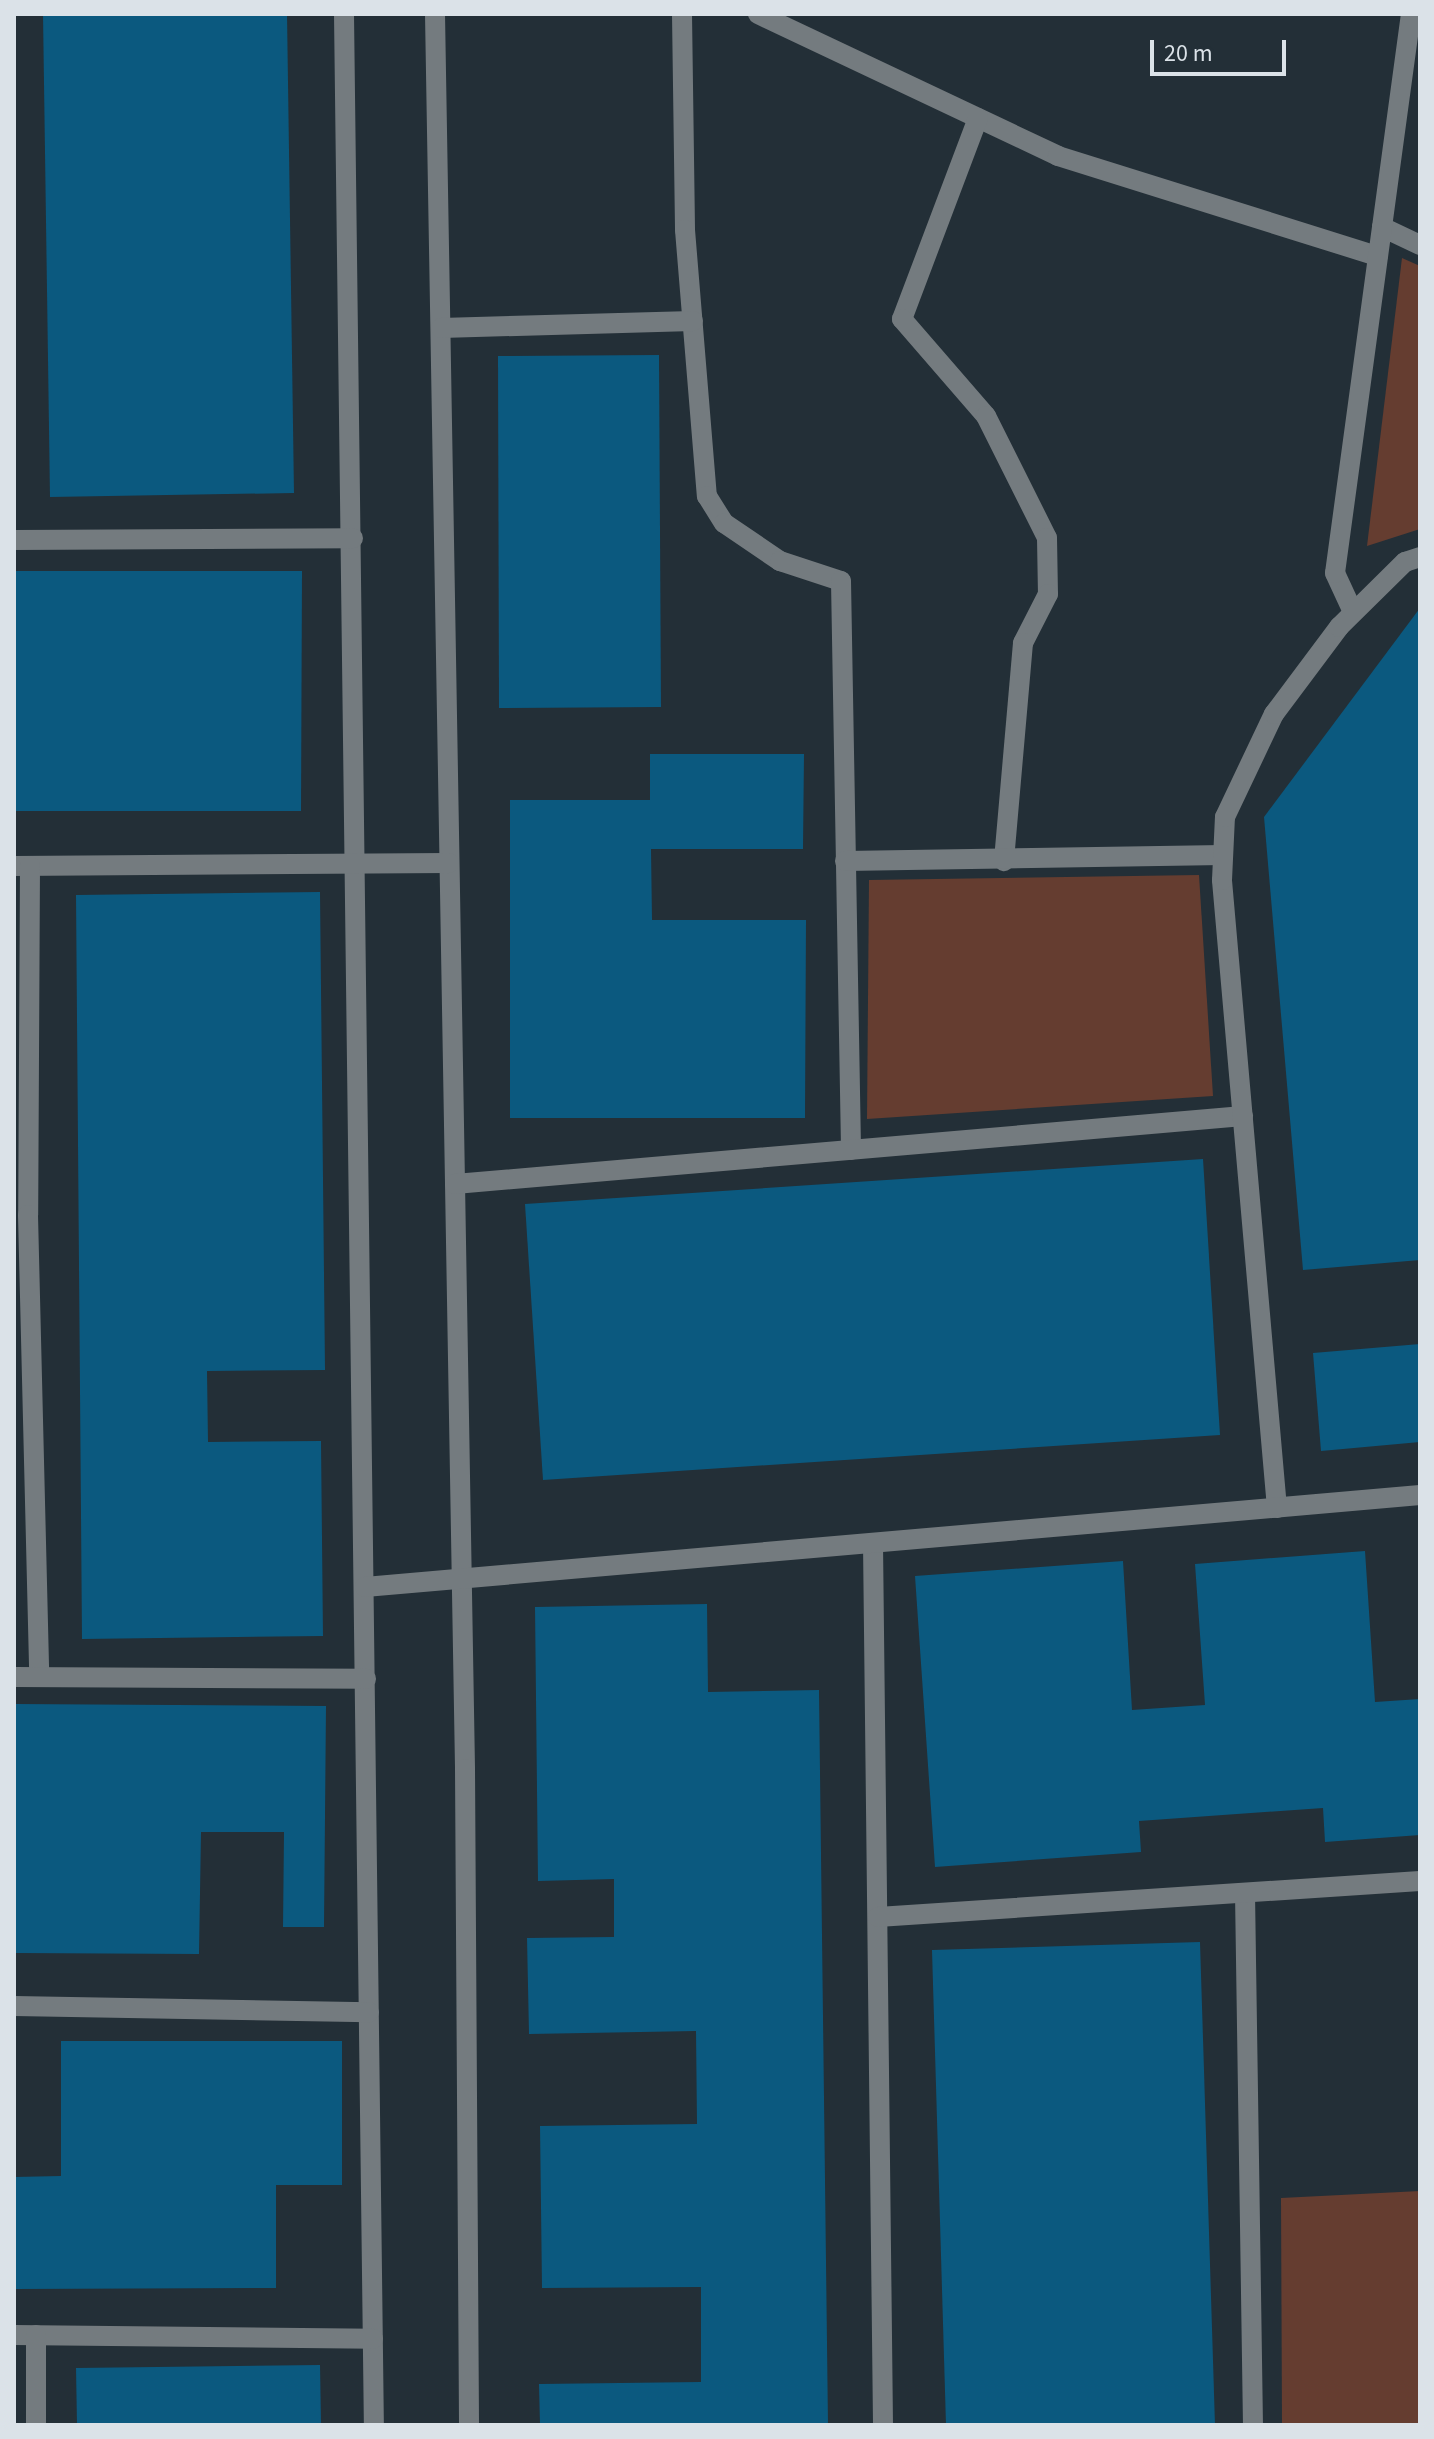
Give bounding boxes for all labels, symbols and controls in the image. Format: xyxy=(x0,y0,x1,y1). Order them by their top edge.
scale bar xyxy=(1154,24,1290,74)
text: 20 m xyxy=(1164,36,1213,71)

